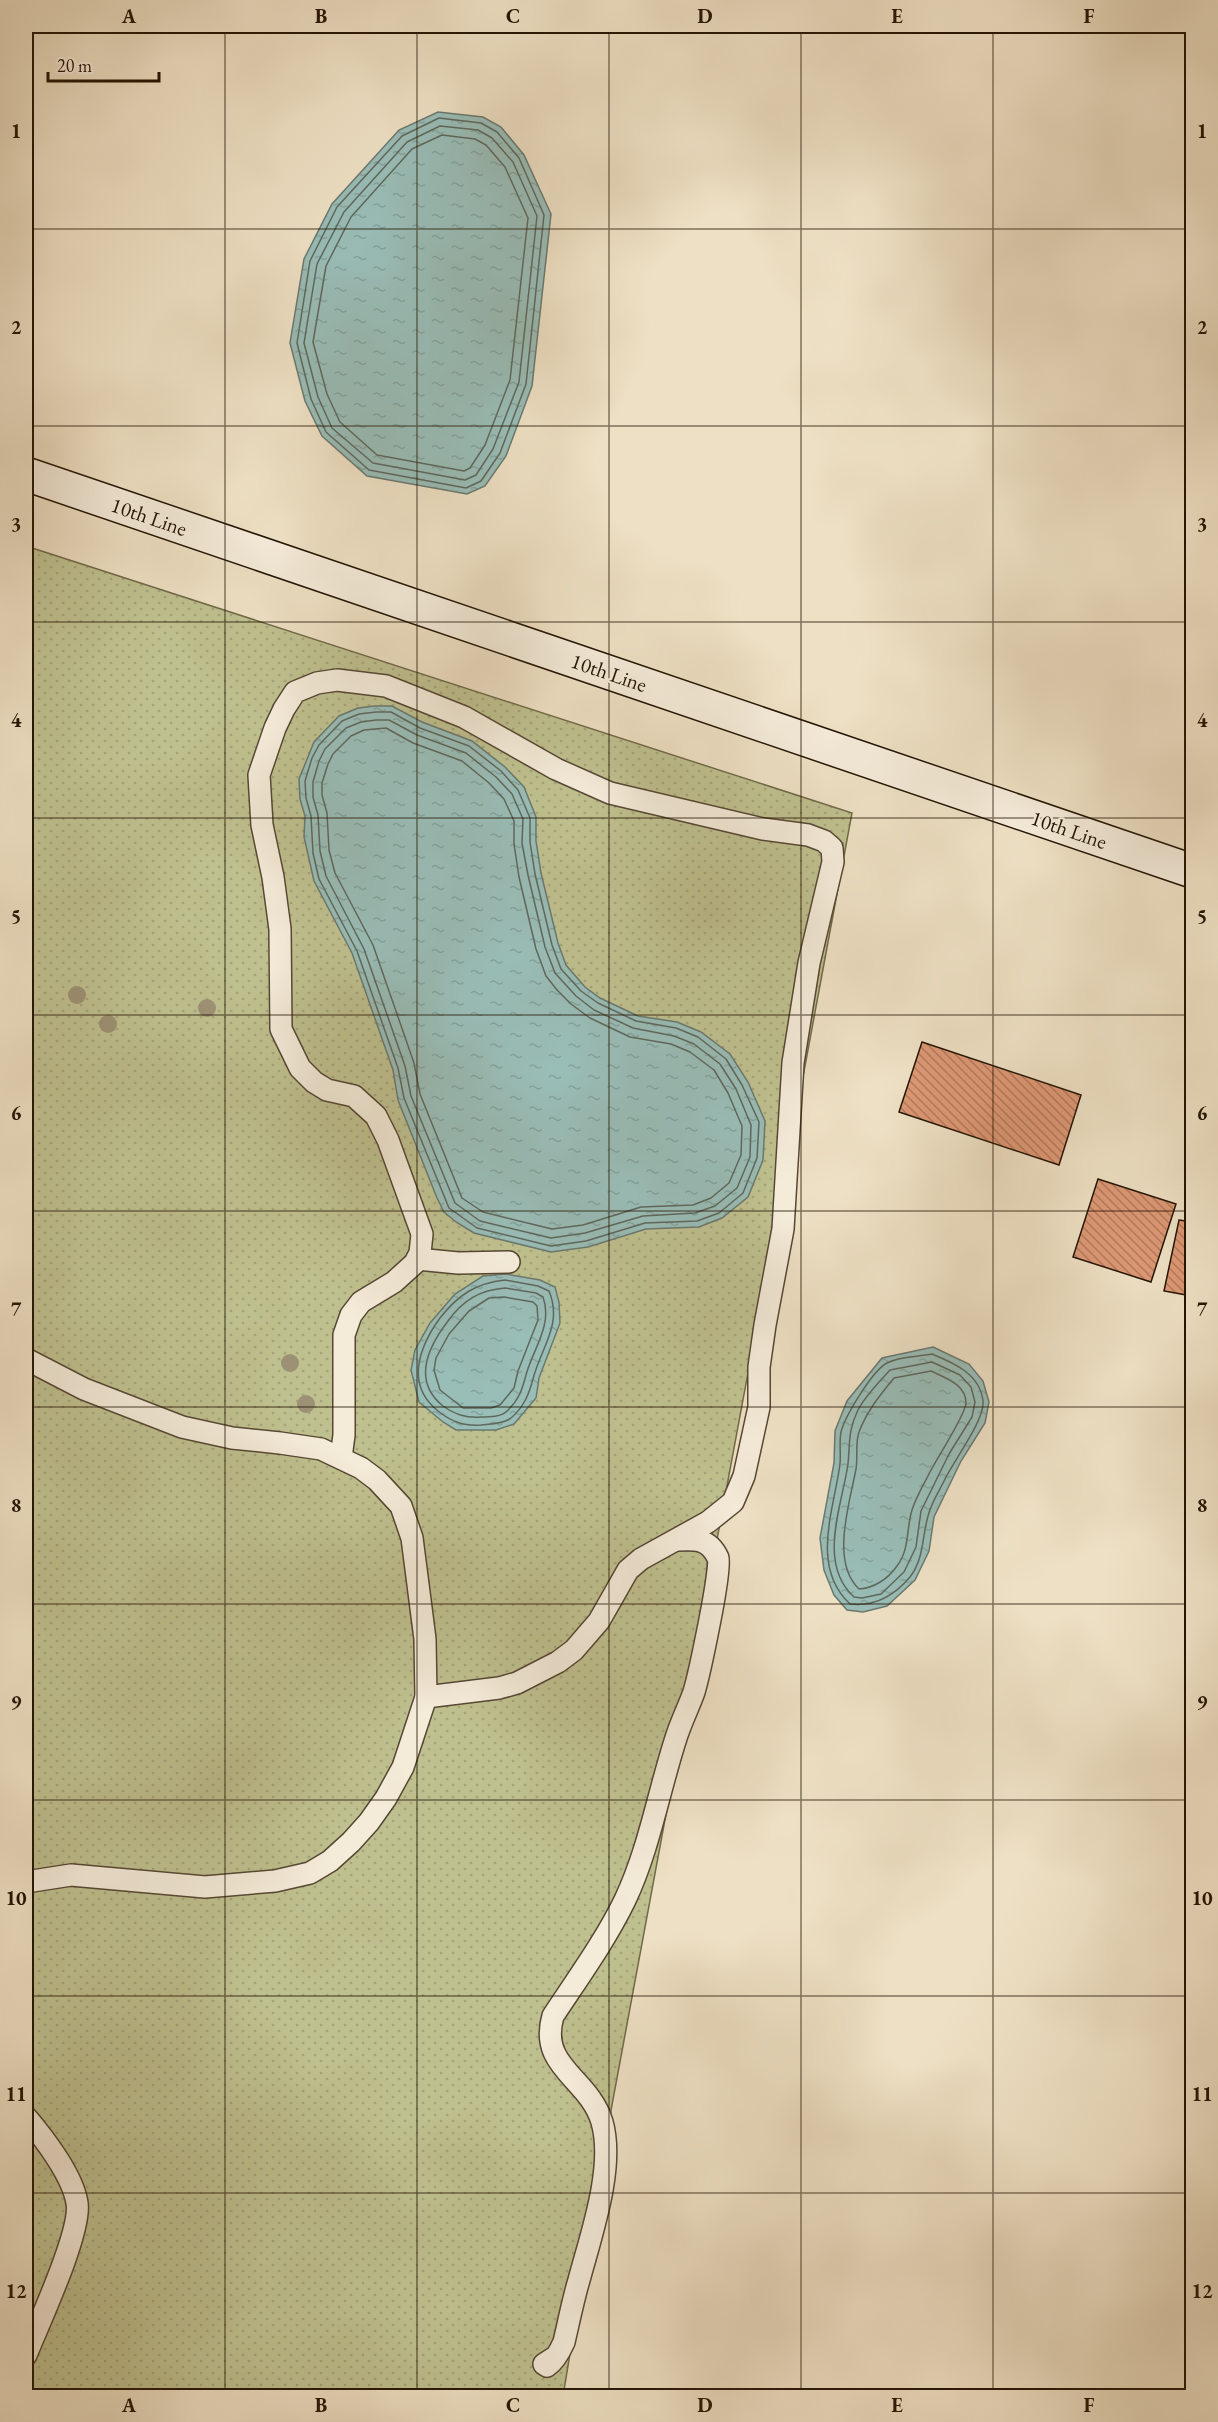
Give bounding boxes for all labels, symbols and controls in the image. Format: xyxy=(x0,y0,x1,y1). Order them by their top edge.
text: A xyxy=(121,3,137,29)
text: B xyxy=(315,3,327,29)
text: C xyxy=(506,3,520,29)
text: D xyxy=(697,3,713,29)
text: E xyxy=(891,3,903,29)
text: F xyxy=(1084,3,1095,29)
scale bar xyxy=(48,45,159,83)
text: 20 m xyxy=(57,54,92,77)
text: 1 xyxy=(11,118,21,144)
text: 1 xyxy=(1197,118,1207,144)
text: 2 xyxy=(11,314,22,340)
text: 2 xyxy=(1197,314,1208,340)
street label: 10th Line xyxy=(108,491,191,542)
text: 3 xyxy=(11,511,21,537)
text: 3 xyxy=(1197,511,1207,537)
street label: 10th Line xyxy=(568,647,651,698)
text: 4 xyxy=(11,707,22,733)
text: 4 xyxy=(1197,707,1208,733)
street label: 10th Line xyxy=(1028,804,1111,855)
text: 5 xyxy=(11,903,21,929)
text: 5 xyxy=(1197,903,1207,929)
text: 6 xyxy=(11,1100,22,1126)
text: 6 xyxy=(1197,1100,1208,1126)
text: 7 xyxy=(11,1296,22,1322)
text: 7 xyxy=(1197,1296,1208,1322)
text: 8 xyxy=(11,1492,21,1518)
text: 8 xyxy=(1197,1492,1207,1518)
text: 9 xyxy=(11,1689,22,1715)
text: 9 xyxy=(1197,1689,1208,1715)
text: 10 xyxy=(5,1885,27,1911)
text: 10 xyxy=(1191,1885,1213,1911)
text: 11 xyxy=(5,2081,27,2107)
text: 11 xyxy=(1191,2081,1213,2107)
text: 12 xyxy=(5,2278,27,2304)
text: 12 xyxy=(1191,2278,1213,2304)
text: A xyxy=(121,2392,137,2418)
text: B xyxy=(315,2392,327,2418)
text: C xyxy=(506,2392,520,2418)
text: D xyxy=(697,2392,713,2418)
text: E xyxy=(891,2392,903,2418)
text: F xyxy=(1084,2392,1095,2418)

